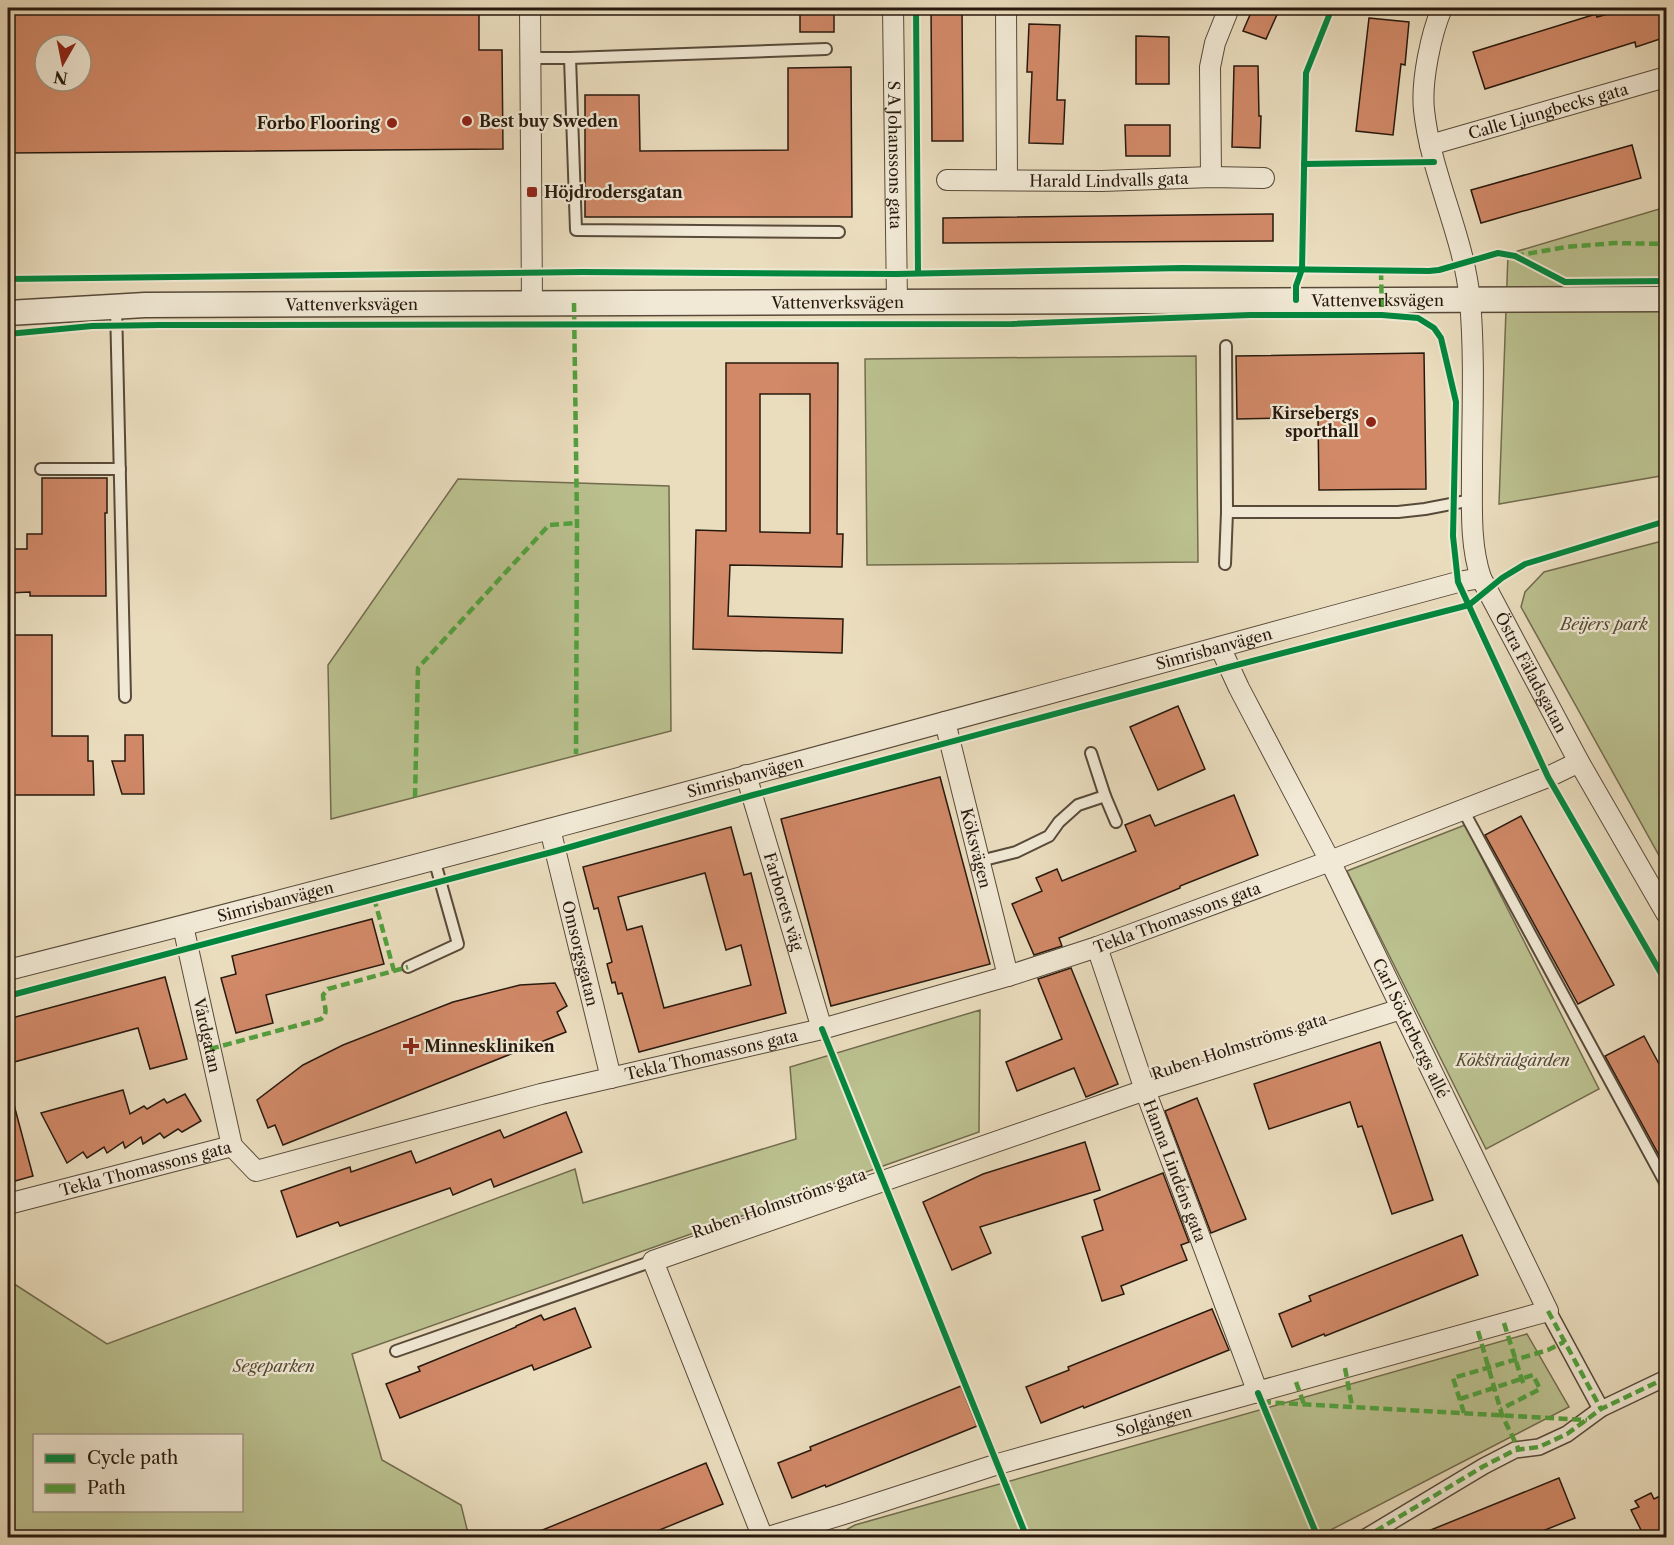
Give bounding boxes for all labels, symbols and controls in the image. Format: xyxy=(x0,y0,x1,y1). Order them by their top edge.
north arrow xyxy=(33,33,93,93)
text: N xyxy=(52,67,69,89)
street label: Calle Ljungbecks gata xyxy=(1466,78,1631,143)
street label: S A Johanssons gata xyxy=(884,81,906,230)
place label: Best buy Sweden xyxy=(479,111,618,131)
place label: Forbo Flooring xyxy=(257,113,381,133)
marker: Best buy Sweden xyxy=(460,114,474,128)
marker: Forbo Flooring xyxy=(385,116,399,130)
street label: Harald Lindvalls gata xyxy=(1029,168,1190,191)
place label: Höjdrodersgatan xyxy=(544,182,683,202)
marker: Höjdrodersgatan xyxy=(525,185,539,199)
street label: Vattenverksvägen xyxy=(1310,290,1444,310)
street label: Vattenverksvägen xyxy=(770,292,904,313)
street label: Vattenverksvägen xyxy=(284,294,418,314)
place label: Kirsebergs sporthall xyxy=(1271,403,1359,441)
marker: Kirsebergs sporthall xyxy=(1364,415,1378,429)
street label: Östra Fäladsgatan xyxy=(1491,608,1572,736)
park label: Beijers park xyxy=(1558,614,1648,634)
street label: Simrisbanvägen xyxy=(1153,623,1274,674)
street label: Simrisbanvägen xyxy=(685,751,805,802)
street label: Köksvägen xyxy=(957,806,996,890)
street label: Farborets väg xyxy=(760,850,808,953)
street label: Simrisbanvägen xyxy=(215,877,336,926)
street label: Tekla Thomassons gata xyxy=(1091,877,1264,957)
street label: Omsorgsgatan xyxy=(558,898,603,1008)
street label: Carl Söderbergs allé xyxy=(1368,955,1454,1101)
street label: Vårdgatan xyxy=(189,995,225,1074)
street label: Ruben Holmströms gata xyxy=(1149,1008,1330,1084)
street label: Tekla Thomassons gata xyxy=(623,1025,800,1084)
place label: Minneskliniken xyxy=(424,1036,555,1056)
marker: Minneskliniken xyxy=(402,1037,420,1055)
park label: Köksträdgården xyxy=(1454,1050,1570,1070)
street label: Hanna Lindéns gata xyxy=(1139,1097,1211,1245)
street label: Tekla Thomassons gata xyxy=(57,1136,234,1200)
street label: Ruben Holmströms gata xyxy=(689,1164,869,1242)
park label: Segeparken xyxy=(232,1356,315,1376)
street label: Solgången xyxy=(1113,1401,1194,1441)
legend xyxy=(33,1434,243,1512)
text: Cycle path xyxy=(87,1447,178,1469)
text: Path xyxy=(87,1477,126,1499)

